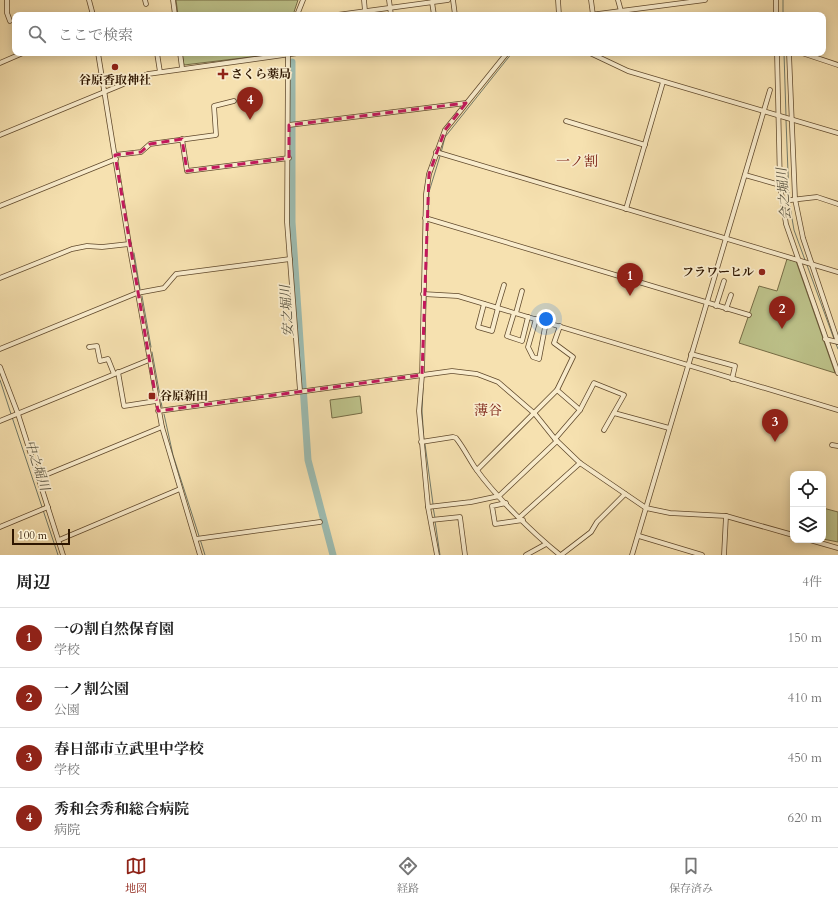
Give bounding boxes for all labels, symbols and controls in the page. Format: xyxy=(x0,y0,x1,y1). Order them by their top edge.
search box xyxy=(12,12,826,56)
icon: search xyxy=(26,23,48,45)
text: ここで検索 xyxy=(58,25,133,45)
marker: 谷原香取神社 xyxy=(110,62,120,72)
place label: さくら薬局 xyxy=(231,66,291,82)
marker: さくら薬局 xyxy=(218,69,228,79)
place label: 谷原香取神社 xyxy=(79,72,151,88)
pin: 4 xyxy=(237,87,263,120)
district label: 一ノ割 xyxy=(556,152,598,171)
water label: 会之堀川 xyxy=(773,165,795,221)
pin: 1 xyxy=(617,263,643,296)
place label: フラワーヒル xyxy=(682,264,754,280)
marker: フラワーヒル xyxy=(757,267,767,277)
water label: 安之堀川 xyxy=(276,282,298,338)
pin: 2 xyxy=(769,296,795,329)
your location xyxy=(536,309,556,329)
place label: 谷原新田 xyxy=(160,388,208,404)
marker: 谷原新田 xyxy=(147,391,157,401)
district label: 薄谷 xyxy=(474,401,502,420)
pin: 3 xyxy=(762,409,788,442)
water label: 中之堀川 xyxy=(20,438,54,495)
map controls xyxy=(790,471,826,543)
button: locate xyxy=(790,471,826,507)
button: layers xyxy=(790,507,826,543)
scale bar xyxy=(12,527,70,546)
text: 100 m xyxy=(18,528,47,543)
text: 周辺 xyxy=(16,571,50,594)
text: 4件 xyxy=(802,573,822,591)
text: 一の割自然保育園 xyxy=(54,619,174,639)
text: 1 xyxy=(26,629,32,647)
text: 150 m xyxy=(788,629,822,647)
text: 学校 xyxy=(54,641,80,659)
text: 一ノ割公園 xyxy=(54,679,129,699)
text: 2 xyxy=(26,689,32,707)
text: 410 m xyxy=(788,689,822,707)
text: 公園 xyxy=(54,701,80,719)
text: 春日部市立武里中学校 xyxy=(54,739,204,759)
text: 3 xyxy=(26,749,32,767)
text: 450 m xyxy=(788,749,822,767)
text: 学校 xyxy=(54,761,80,779)
text: 秀和会秀和総合病院 xyxy=(54,799,189,819)
text: 4 xyxy=(26,809,32,827)
text: 620 m xyxy=(788,809,822,827)
text: 病院 xyxy=(54,821,80,839)
tab: 地図 xyxy=(125,855,147,896)
tab: 経路 xyxy=(397,855,419,896)
tab: 保存済み xyxy=(669,855,713,896)

